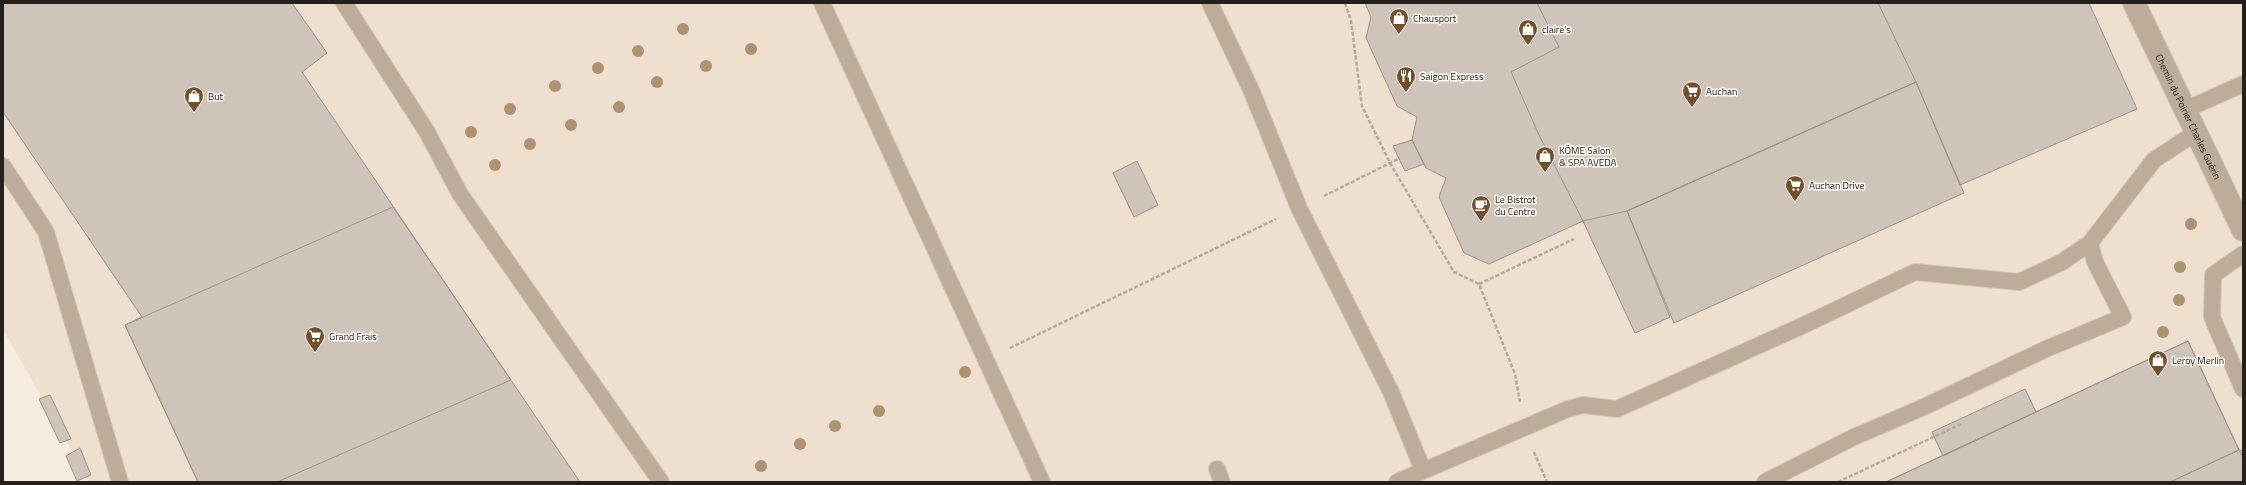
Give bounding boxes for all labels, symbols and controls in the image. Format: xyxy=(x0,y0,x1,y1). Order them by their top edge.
shop icon: Chausport xyxy=(1388,7,1410,35)
place label: Chausport xyxy=(1413,11,1457,26)
shop icon: claire's xyxy=(1517,18,1539,46)
place label: claire's xyxy=(1542,22,1571,37)
street label: Chemin du Poirier Charles Guérin xyxy=(2152,51,2225,182)
restaurant icon: Saigon Express xyxy=(1395,65,1417,93)
place label: Saigon Express xyxy=(1420,69,1484,84)
supermarket icon: Auchan xyxy=(1681,80,1703,108)
place label: Auchan xyxy=(1706,84,1737,99)
shop icon: But xyxy=(183,85,205,113)
place label: But xyxy=(208,89,223,104)
place label: KŌME Salon & SPA AVEDA xyxy=(1559,143,1617,170)
shop icon: KŌME Salon & SPA AVEDA xyxy=(1534,145,1556,173)
supermarket icon: Auchan Drive xyxy=(1784,174,1806,202)
place label: Auchan Drive xyxy=(1809,178,1864,193)
place label: Le Bistrot du Centre xyxy=(1495,192,1536,219)
cafe icon: Le Bistrot du Centre xyxy=(1470,194,1492,222)
supermarket icon: Grand Frais xyxy=(304,325,326,353)
place label: Grand Frais xyxy=(329,329,377,344)
shop icon: Leroy Merlin xyxy=(2147,349,2169,377)
place label: Leroy Merlin xyxy=(2172,353,2224,368)

